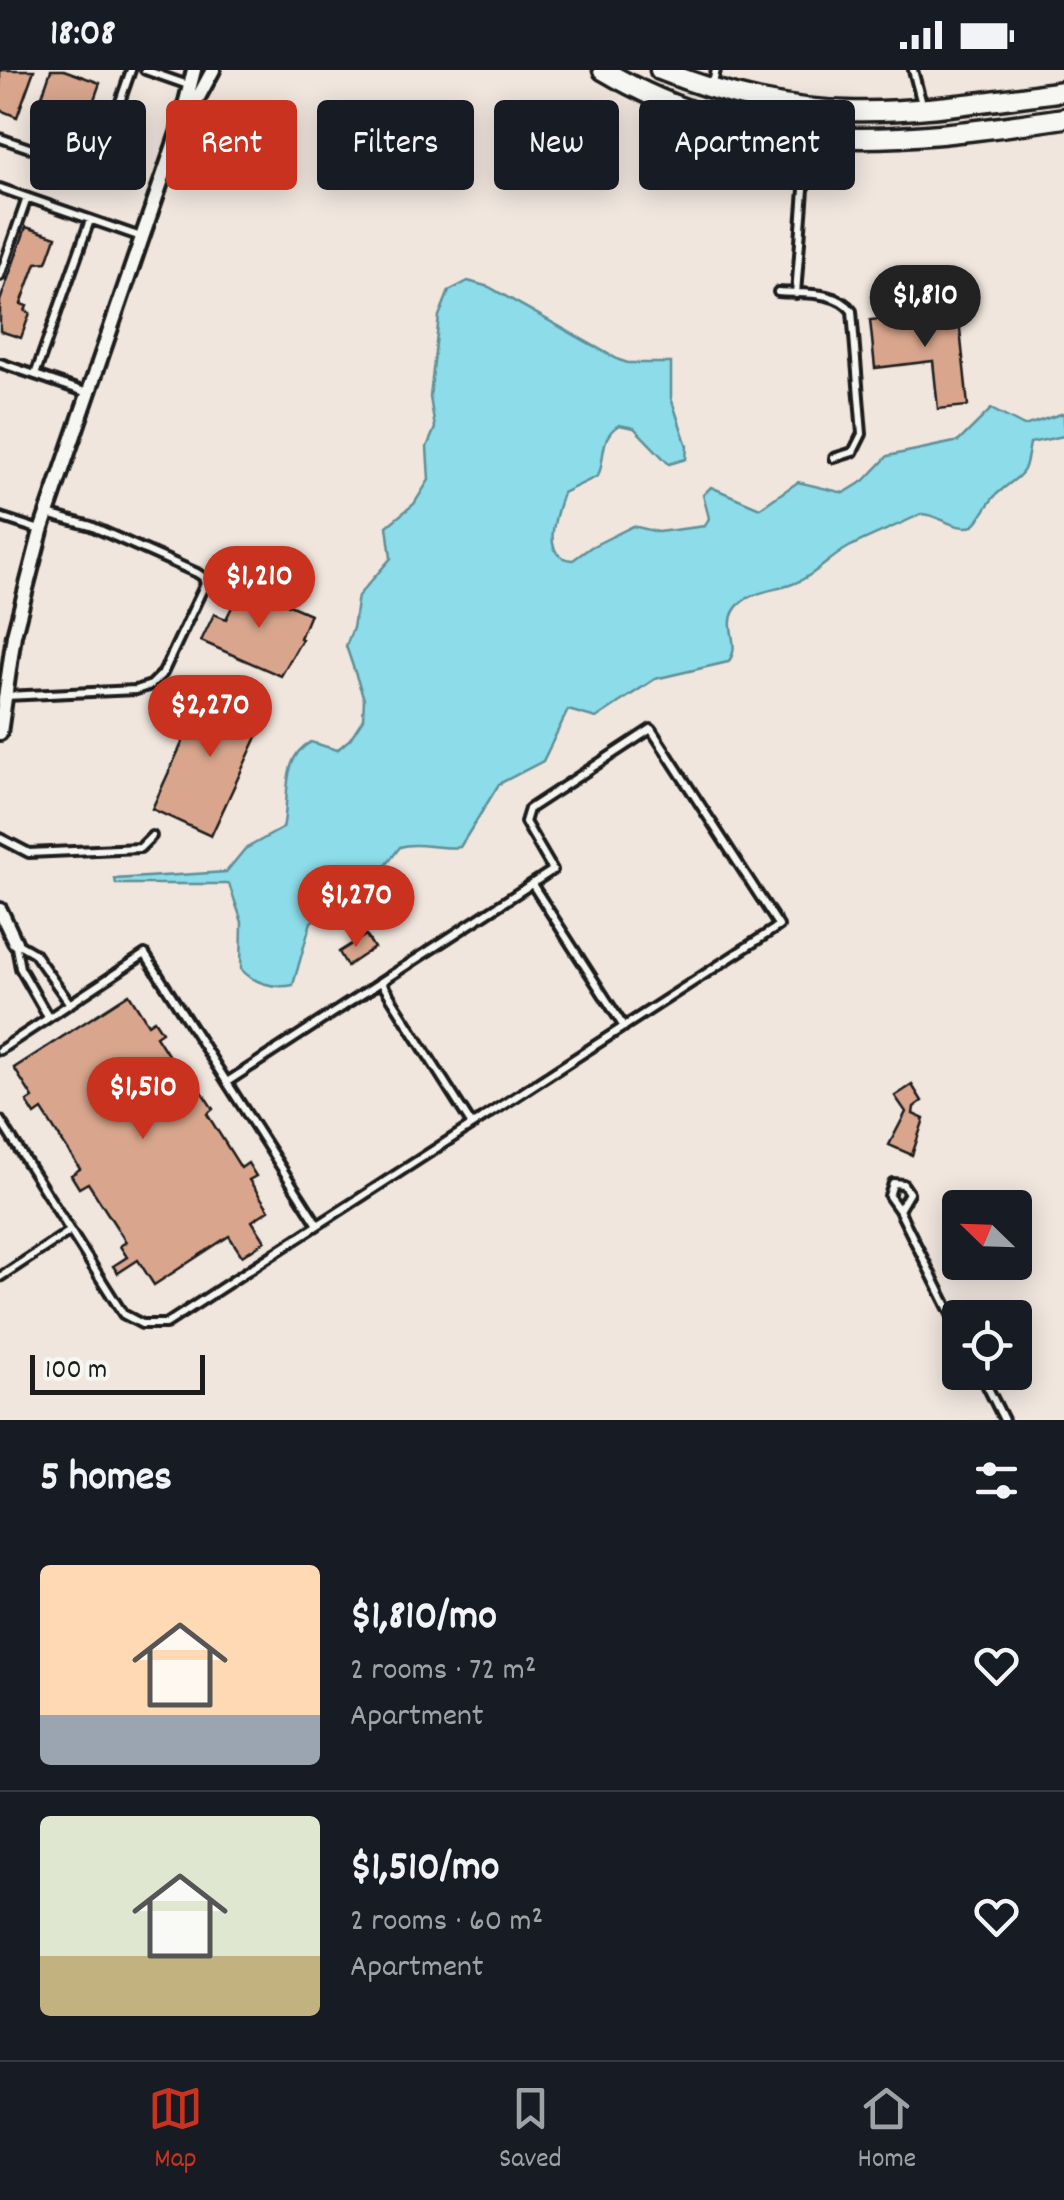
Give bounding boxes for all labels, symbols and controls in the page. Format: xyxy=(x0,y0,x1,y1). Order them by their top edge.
text: 18:08 xyxy=(50,8,116,63)
chip: Buy xyxy=(30,100,146,190)
chip: Rent xyxy=(166,100,297,190)
chip: Filters xyxy=(317,100,474,190)
chip: New xyxy=(494,100,619,190)
chip: Apartment xyxy=(639,100,855,190)
pin: $1,810 xyxy=(844,265,1006,350)
text: $1,810 xyxy=(892,274,958,320)
pin: $1,210 xyxy=(178,546,340,631)
text: $1,210 xyxy=(225,555,293,601)
pin: $2,270 xyxy=(129,675,291,760)
text: $2,270 xyxy=(170,684,250,730)
pin: $1,270 xyxy=(275,865,437,950)
text: $1,270 xyxy=(320,874,393,920)
pin: $1,510 xyxy=(62,1057,224,1142)
text: $1,510 xyxy=(109,1066,177,1112)
north arrow xyxy=(942,1190,1032,1280)
map controls xyxy=(942,1190,1032,1390)
button: locate xyxy=(942,1300,1032,1390)
scale bar xyxy=(30,1350,205,1394)
text: 100 m xyxy=(45,1352,107,1392)
text: 5 homes xyxy=(40,1450,172,1510)
icon: filters xyxy=(969,1453,1024,1508)
text: $1,810/mo xyxy=(350,1589,497,1649)
icon: home xyxy=(120,1605,240,1725)
icon: heart xyxy=(969,1638,1024,1693)
text: 2 rooms · 72 m² xyxy=(350,1649,536,1695)
text: Apartment xyxy=(350,1695,484,1741)
text: $1,510/mo xyxy=(350,1840,500,1900)
icon: home xyxy=(120,1856,240,1976)
icon: heart xyxy=(969,1889,1024,1944)
text: 2 rooms · 60 m² xyxy=(350,1900,543,1946)
text: Apartment xyxy=(350,1946,484,1992)
tab: Map xyxy=(148,2081,203,2181)
tab: Saved xyxy=(499,2081,562,2181)
tab: Home xyxy=(858,2081,916,2181)

